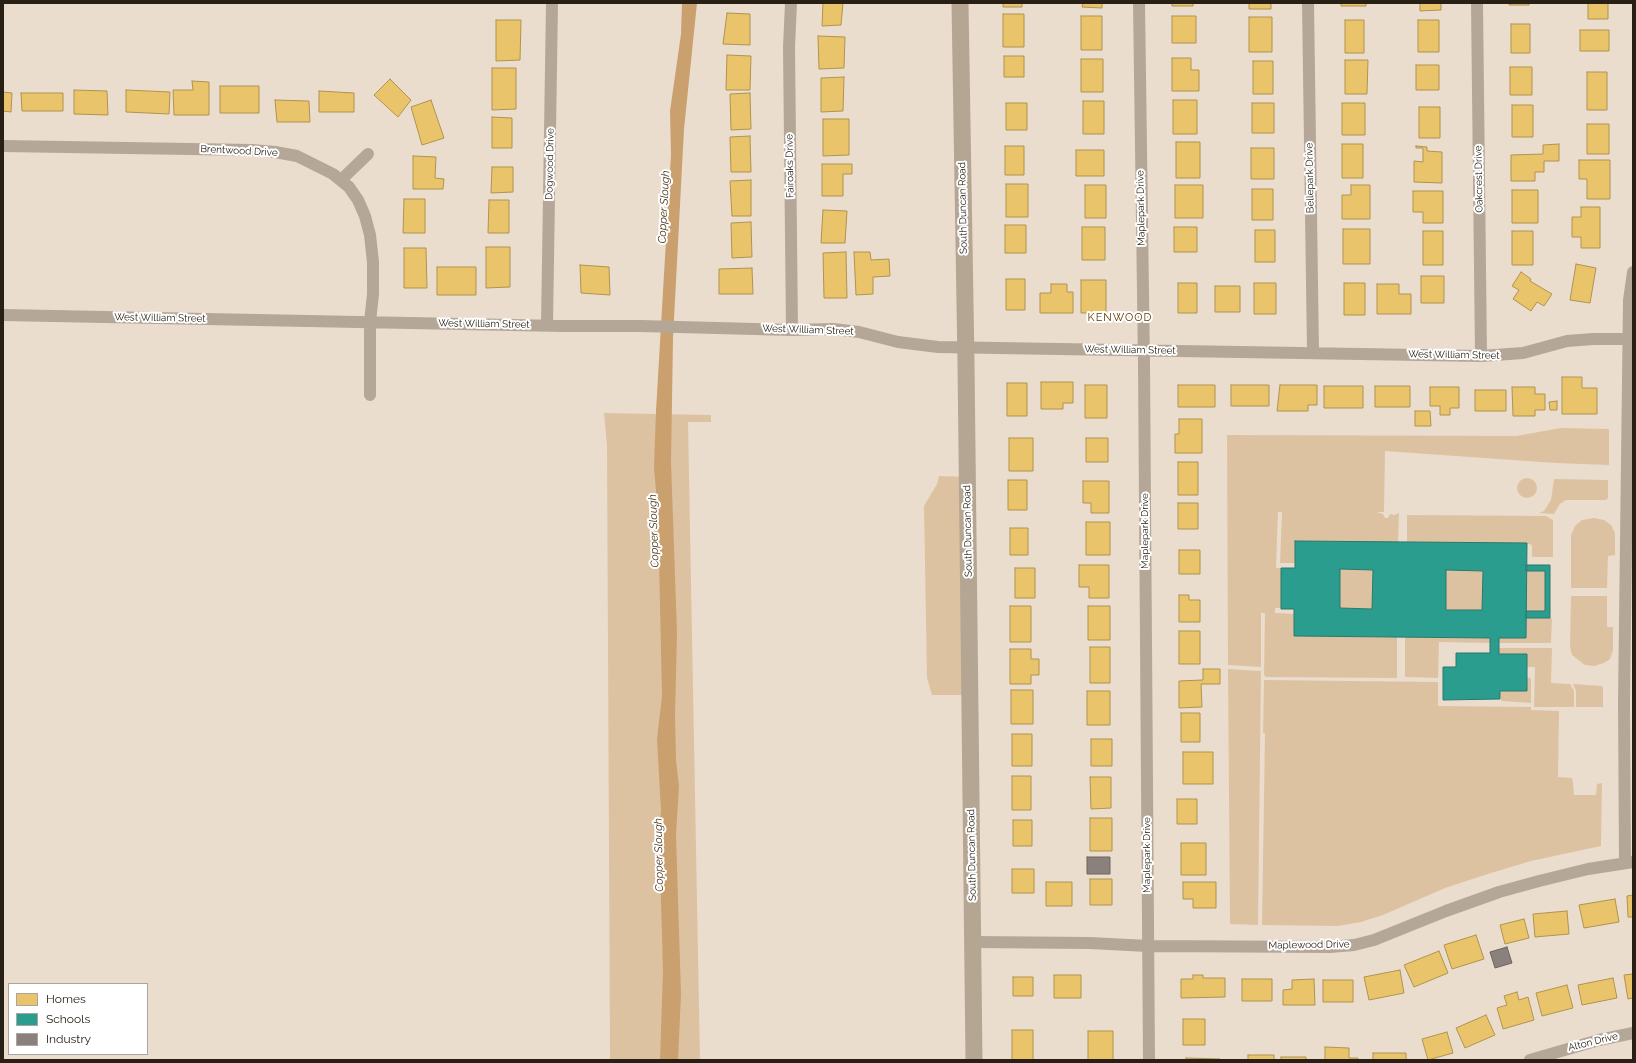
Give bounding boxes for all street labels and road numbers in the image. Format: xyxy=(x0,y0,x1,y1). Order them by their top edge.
street label: Dogwood Drive xyxy=(543,128,557,200)
street label: Fairoaks Drive xyxy=(783,134,797,198)
street label: Brentwood Drive xyxy=(200,143,278,159)
street label: Bellepark Drive xyxy=(1303,143,1317,213)
street label: Oakcrest Drive xyxy=(1472,145,1486,213)
street label: South Duncan Road xyxy=(956,162,970,254)
street label: Maplepark Drive xyxy=(1134,170,1148,246)
street label: West William Street xyxy=(114,311,206,325)
street label: West William Street xyxy=(438,317,530,331)
street label: West William Street xyxy=(762,322,854,338)
street label: West William Street xyxy=(1084,343,1176,357)
street label: West William Street xyxy=(1408,348,1500,362)
street label: South Duncan Road xyxy=(961,485,975,577)
street label: Maplepark Drive xyxy=(1139,493,1151,569)
street label: South Duncan Road xyxy=(965,809,979,901)
street label: Maplepark Drive xyxy=(1141,817,1153,893)
street label: Maplewood Drive xyxy=(1268,938,1350,952)
street label: Alton Drive xyxy=(1567,1030,1619,1054)

